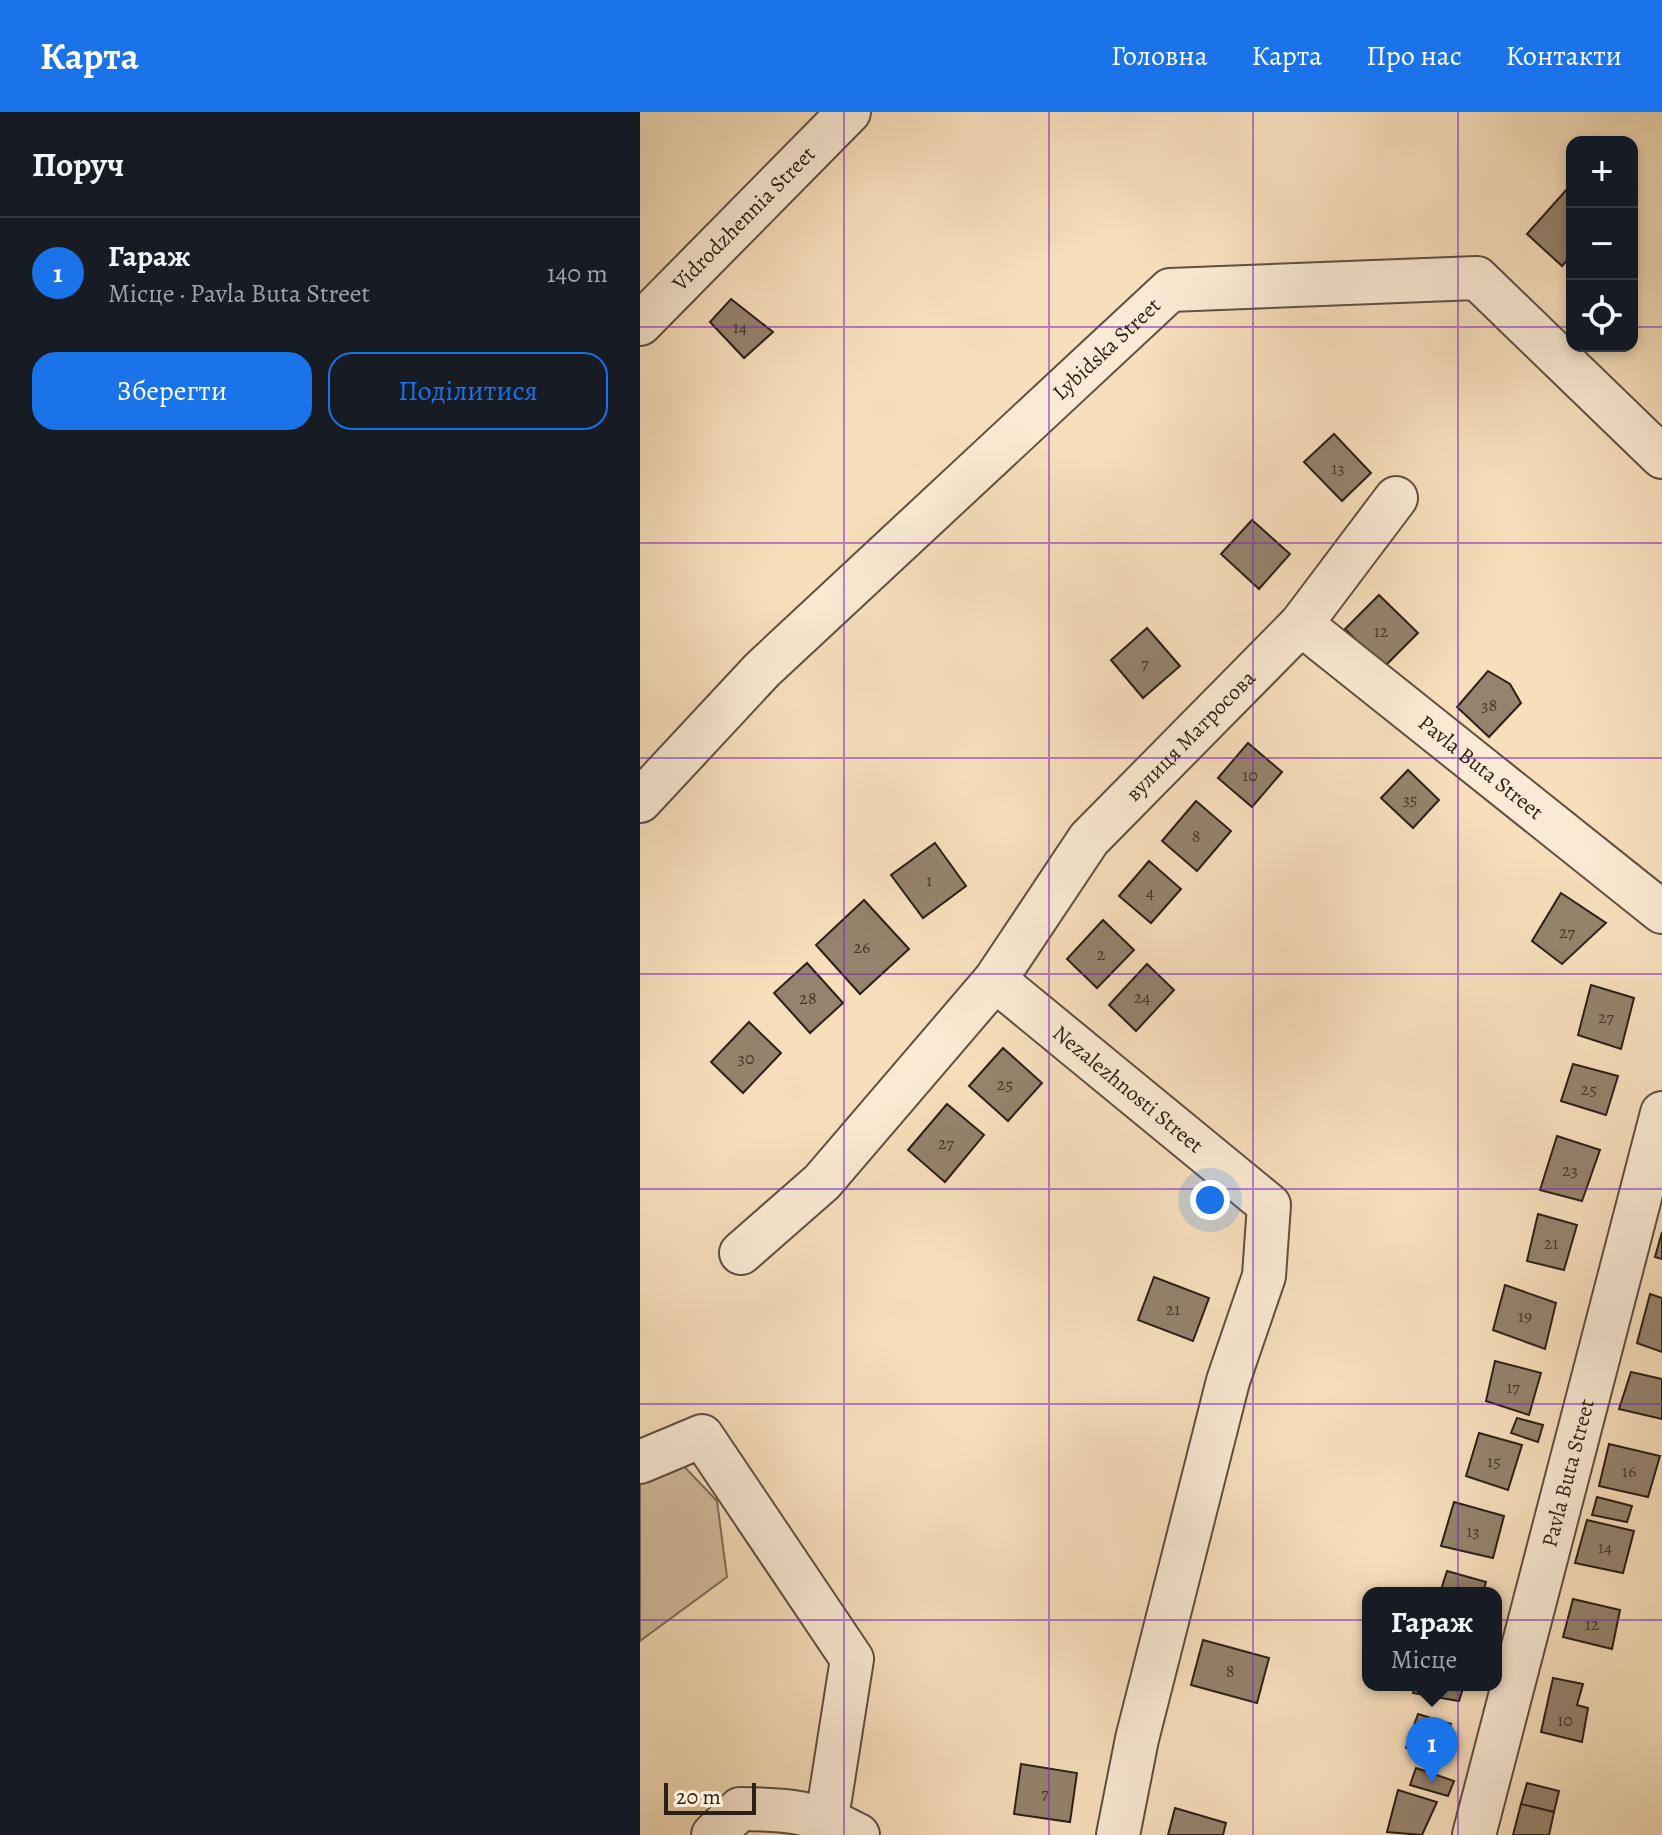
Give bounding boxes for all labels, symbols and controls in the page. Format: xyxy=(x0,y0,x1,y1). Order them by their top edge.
text: Карта xyxy=(40,30,139,82)
text: Головна xyxy=(1111,37,1208,75)
text: Карта xyxy=(1252,37,1322,75)
text: Про нас xyxy=(1366,37,1462,75)
text: Контакти xyxy=(1506,37,1622,75)
map controls xyxy=(1566,136,1638,352)
button: + xyxy=(1566,136,1638,208)
street label: Vidrodzhennia Street xyxy=(665,140,822,298)
text: Поруч xyxy=(32,141,124,188)
button: − xyxy=(1566,208,1638,280)
text: Гараж xyxy=(108,236,191,276)
text: 1 xyxy=(53,256,63,291)
text: 140 m xyxy=(547,256,608,291)
text: Місце · Pavla Buta Street xyxy=(108,276,370,311)
button: locate xyxy=(1566,280,1638,352)
street label: Lybidska Street xyxy=(1046,291,1167,407)
house number: 14 xyxy=(733,315,747,339)
button: Зберегти xyxy=(32,352,312,430)
button: Поділитися xyxy=(328,352,608,430)
house number: 13 xyxy=(1331,456,1345,480)
house number: 12 xyxy=(1374,619,1389,643)
house number: 7 xyxy=(1141,651,1149,675)
street label: вулиця Матросова xyxy=(1119,663,1263,808)
house number: 38 xyxy=(1481,693,1497,717)
street label: Pavla Buta Street xyxy=(1412,708,1550,827)
house number: 10 xyxy=(1242,763,1258,787)
house number: 35 xyxy=(1402,787,1418,811)
house number: 8 xyxy=(1192,824,1200,848)
house number: 1 xyxy=(926,868,932,892)
house number: 4 xyxy=(1146,880,1154,904)
house number: 27 xyxy=(1559,920,1575,944)
house number: 26 xyxy=(854,935,870,959)
house number: 2 xyxy=(1097,942,1106,966)
house number: 24 xyxy=(1134,985,1150,1009)
house number: 28 xyxy=(799,986,817,1010)
house number: 27 xyxy=(1598,1005,1614,1029)
street label: Nezalezhnosti Street xyxy=(1046,1018,1210,1160)
house number: 30 xyxy=(737,1046,755,1070)
house number: 25 xyxy=(997,1072,1013,1096)
house number: 25 xyxy=(1581,1077,1597,1101)
house number: 27 xyxy=(938,1131,954,1155)
house number: 23 xyxy=(1562,1158,1578,1182)
your location xyxy=(1190,1180,1230,1220)
house number: 21 xyxy=(1544,1231,1558,1255)
house number: 21 xyxy=(1166,1297,1180,1321)
house number: 19 xyxy=(1518,1304,1532,1328)
house number: 17 xyxy=(1506,1375,1520,1399)
street label: Pavla Buta Street xyxy=(1535,1396,1602,1551)
house number: 15 xyxy=(1487,1449,1501,1473)
house number: 16 xyxy=(1622,1459,1636,1483)
house number: 13 xyxy=(1466,1519,1480,1543)
house number: 14 xyxy=(1598,1535,1612,1559)
popup xyxy=(1362,1587,1502,1691)
text: Гараж xyxy=(1391,1602,1473,1642)
house number: 12 xyxy=(1585,1612,1600,1636)
text: Місце xyxy=(1391,1642,1457,1677)
house number: 8 xyxy=(1226,1659,1234,1683)
house number: 10 xyxy=(1557,1708,1573,1732)
pin: 1 xyxy=(1406,1717,1458,1783)
scale bar xyxy=(664,1779,756,1815)
house number: 7 xyxy=(1041,1781,1049,1805)
text: 20 m xyxy=(676,1782,721,1812)

